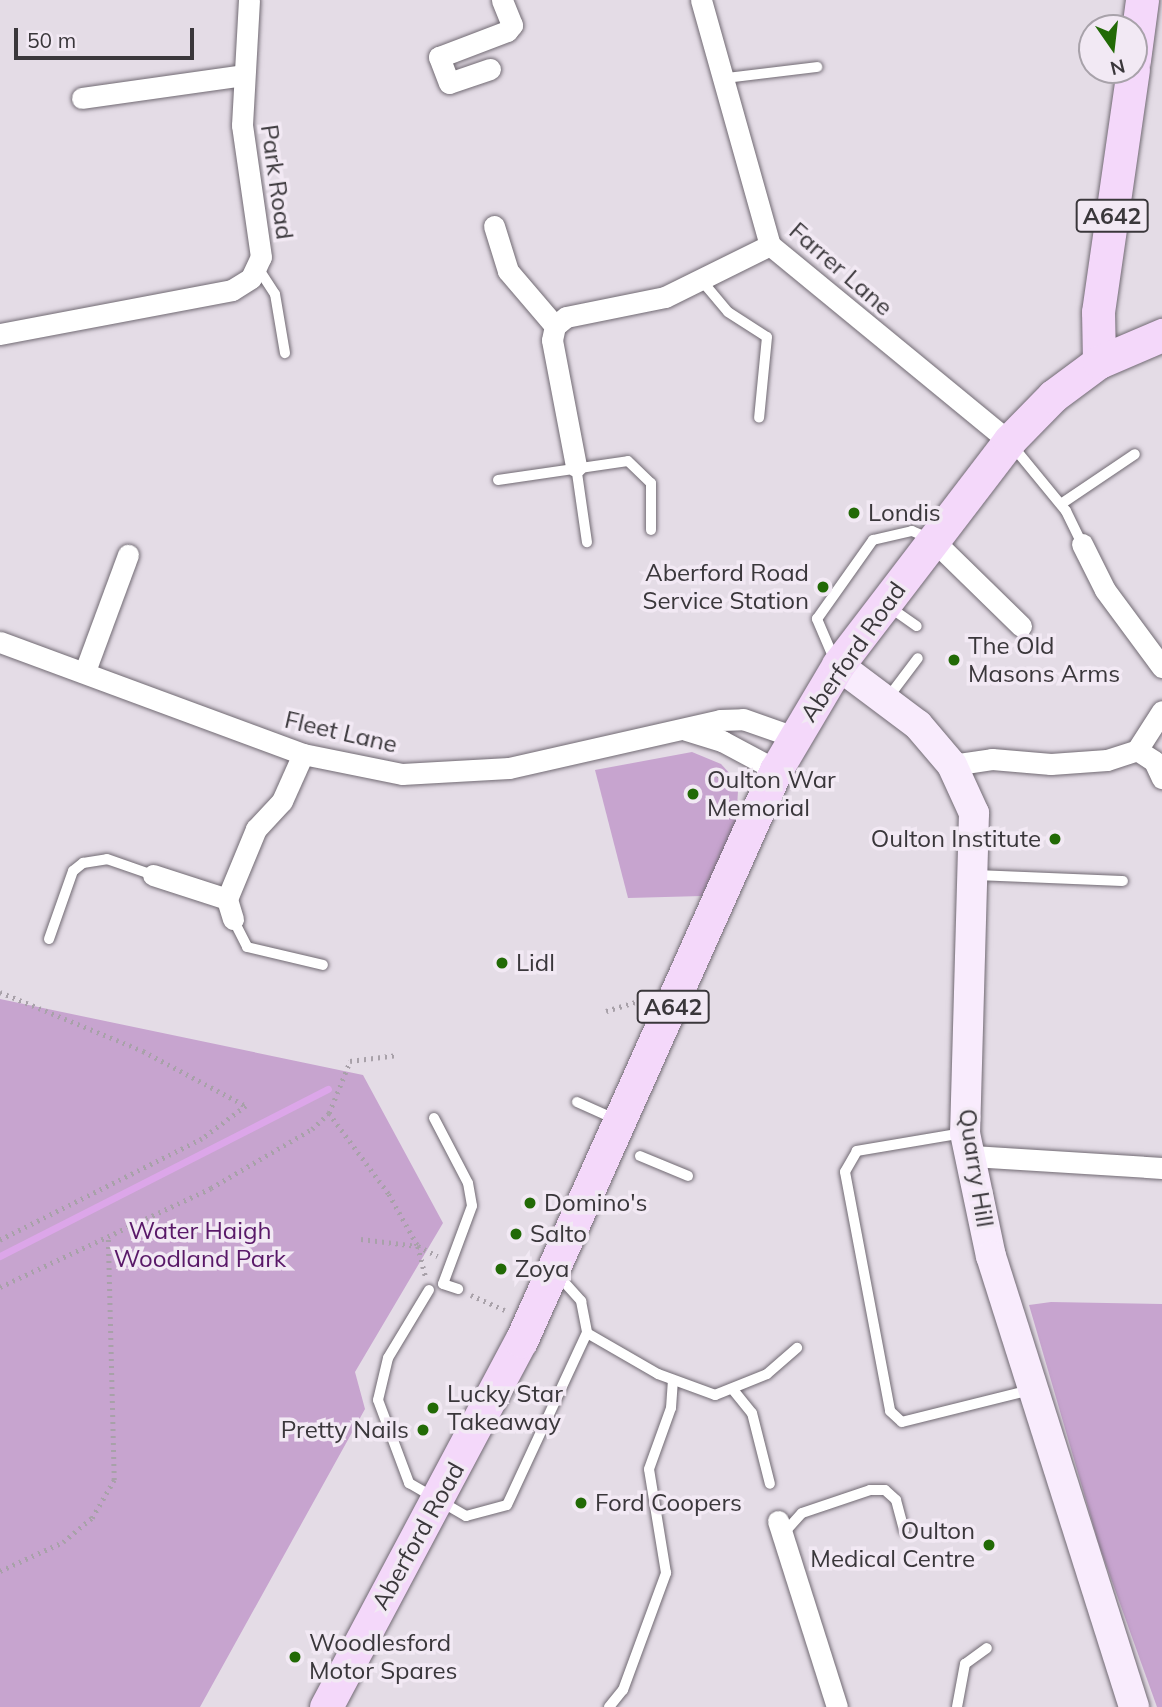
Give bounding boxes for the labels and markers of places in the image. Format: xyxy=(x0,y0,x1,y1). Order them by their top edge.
place label: Londis xyxy=(868,499,941,527)
marker: Londis xyxy=(846,505,862,521)
place label: Aberford Road Service Station xyxy=(643,559,809,615)
marker: Aberford Road Service Station xyxy=(815,579,831,595)
place label: The Old Masons Arms xyxy=(968,632,1120,688)
marker: The Old Masons Arms xyxy=(946,652,962,668)
place label: Oulton War Memorial xyxy=(707,766,836,822)
marker: Oulton War Memorial xyxy=(685,786,701,802)
place label: Oulton Institute xyxy=(871,825,1041,853)
marker: Oulton Institute xyxy=(1047,831,1063,847)
place label: Lidl xyxy=(516,949,555,977)
marker: Lidl xyxy=(494,955,510,971)
place label: Domino's xyxy=(544,1189,647,1217)
marker: Domino's xyxy=(522,1195,538,1211)
place label: Salto xyxy=(530,1220,587,1248)
marker: Salto xyxy=(508,1226,524,1242)
place label: Zoya xyxy=(515,1255,569,1283)
marker: Zoya xyxy=(493,1261,509,1277)
place label: Lucky Star Takeaway xyxy=(447,1380,563,1436)
marker: Lucky Star Takeaway xyxy=(425,1400,441,1416)
place label: Pretty Nails xyxy=(281,1416,409,1444)
marker: Pretty Nails xyxy=(415,1422,431,1438)
place label: Ford Coopers xyxy=(595,1489,742,1517)
marker: Ford Coopers xyxy=(573,1495,589,1511)
place label: Oulton Medical Centre xyxy=(810,1517,975,1573)
marker: Oulton Medical Centre xyxy=(981,1537,997,1553)
place label: Woodlesford Motor Spares xyxy=(309,1629,457,1685)
marker: Woodlesford Motor Spares xyxy=(287,1649,303,1665)

